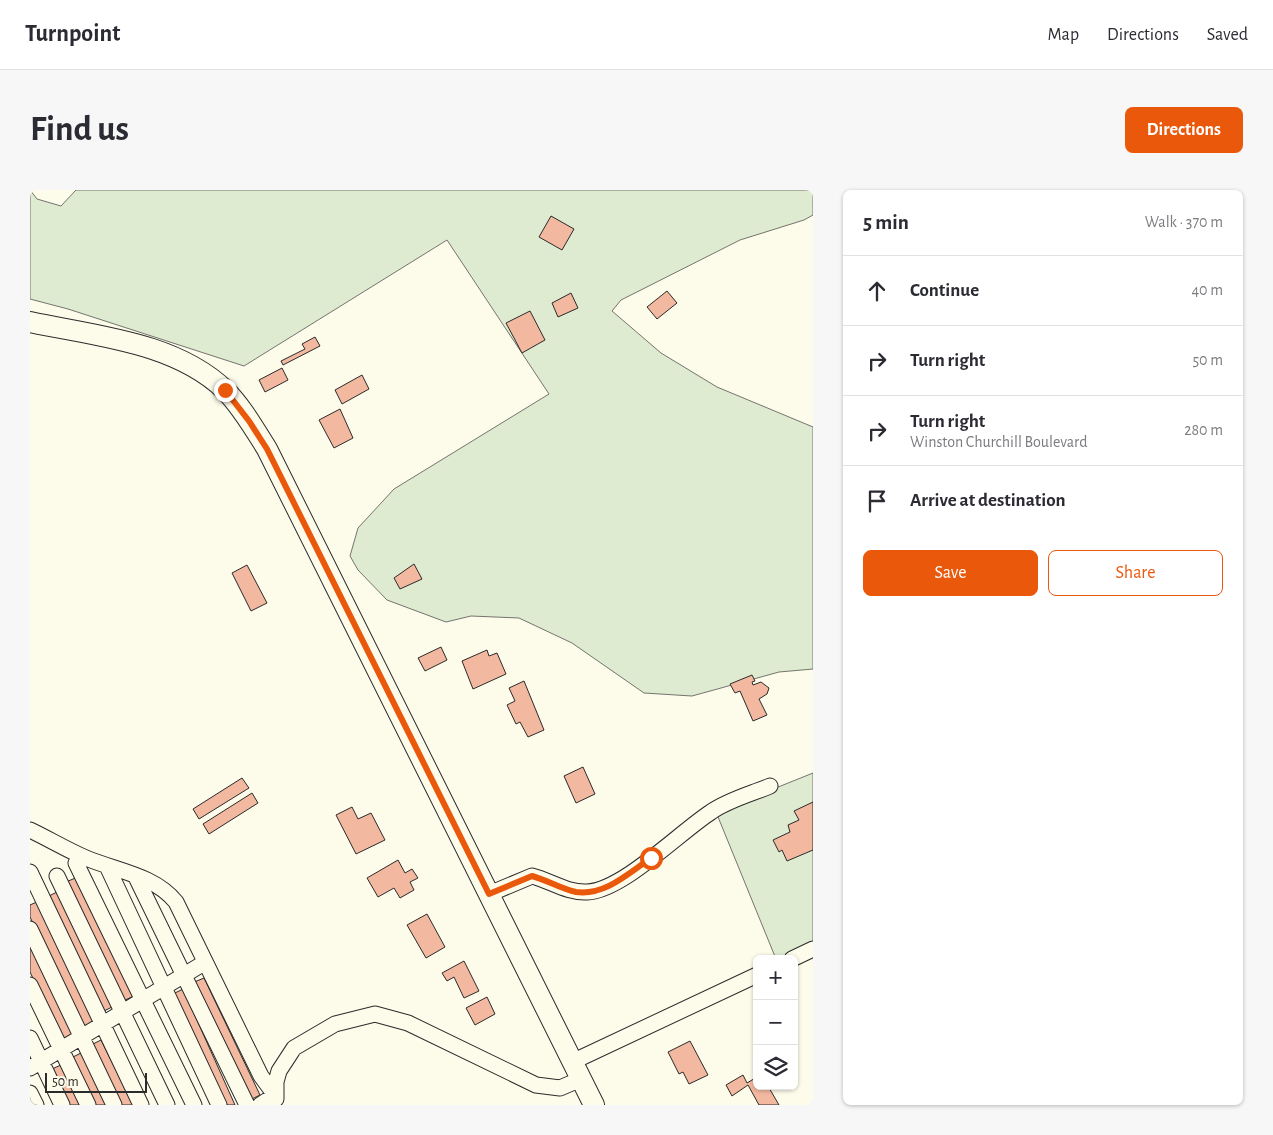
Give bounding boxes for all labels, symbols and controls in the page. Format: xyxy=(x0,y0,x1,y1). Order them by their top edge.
text: Turnpoint xyxy=(25,22,120,46)
text: Map xyxy=(1048,26,1079,44)
text: Directions xyxy=(1107,26,1179,44)
text: Saved xyxy=(1207,26,1248,44)
button: Directions xyxy=(1125,107,1243,153)
text: Find us xyxy=(30,112,129,147)
text: 5 min xyxy=(863,212,909,233)
text: Walk · 370 m xyxy=(1145,214,1223,230)
icon: ahead xyxy=(863,277,891,305)
text: Continue xyxy=(910,281,979,300)
text: 40 m xyxy=(1191,282,1223,298)
icon: right xyxy=(863,347,891,375)
text: Turn right xyxy=(910,351,985,370)
text: 50 m xyxy=(1192,352,1223,368)
route end xyxy=(214,379,237,402)
text: Turn right xyxy=(910,412,985,431)
icon: right xyxy=(863,417,891,445)
text: 280 m xyxy=(1184,422,1223,438)
text: Winston Churchill Boulevard xyxy=(910,434,1087,450)
icon: arrive xyxy=(863,487,891,515)
text: Arrive at destination xyxy=(910,491,1066,510)
button: Save xyxy=(863,550,1038,596)
button: Share xyxy=(1048,550,1223,596)
route start xyxy=(640,847,663,870)
map controls xyxy=(753,955,798,1090)
button: + xyxy=(753,955,798,1000)
button: − xyxy=(753,1000,798,1045)
button: layers xyxy=(753,1045,798,1090)
scale bar xyxy=(45,1070,148,1093)
text: 50 m xyxy=(52,1075,79,1089)

